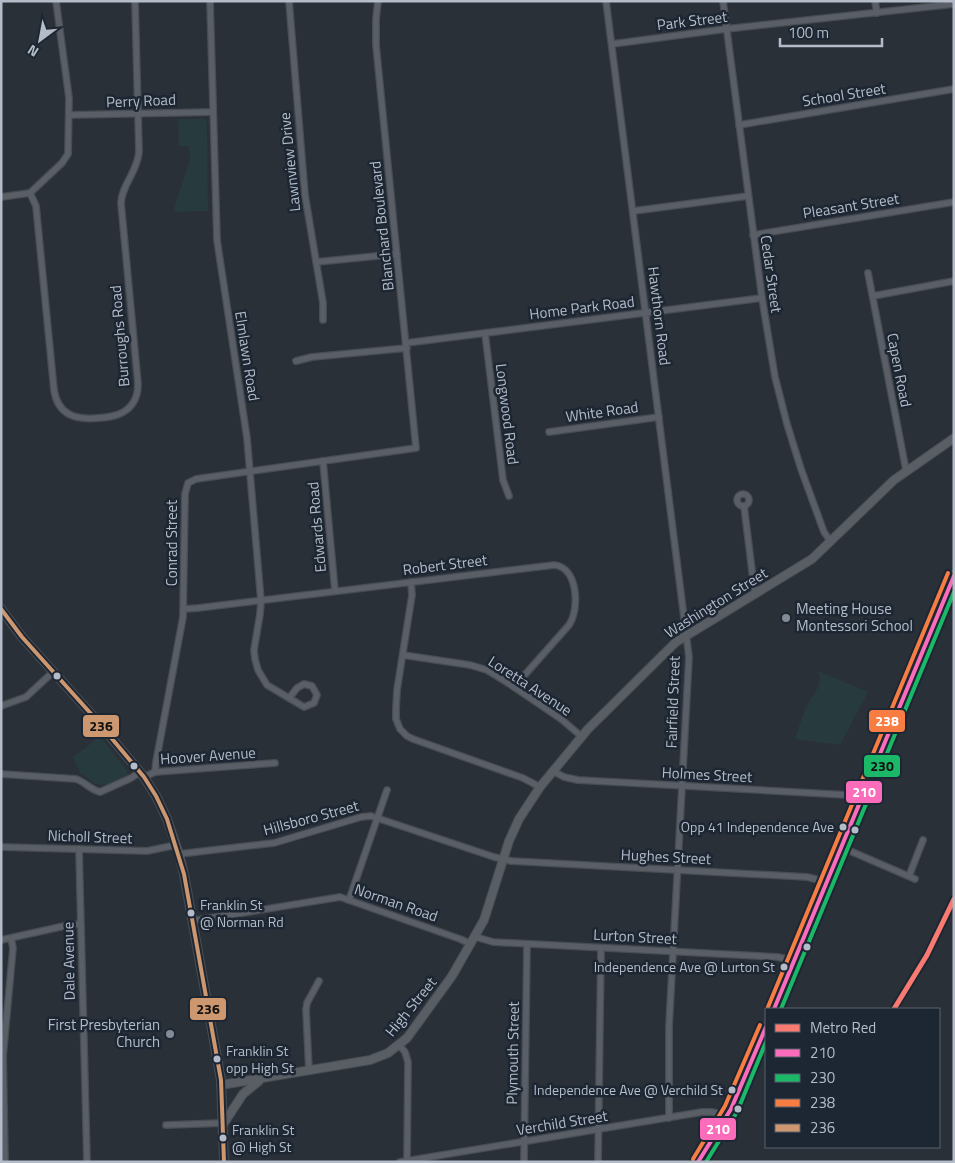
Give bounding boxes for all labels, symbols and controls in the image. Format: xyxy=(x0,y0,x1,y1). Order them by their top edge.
street label: Park Street xyxy=(655,5,729,36)
north arrow xyxy=(15,15,65,65)
scale bar xyxy=(780,15,882,47)
text: 100 m xyxy=(788,21,829,44)
text: N xyxy=(23,40,43,63)
street label: School Street xyxy=(801,76,888,112)
street label: Perry Road xyxy=(106,88,176,113)
street label: Lawnview Drive xyxy=(273,111,306,213)
street label: Blanchard Boulevard xyxy=(363,160,400,292)
street label: Pleasant Street xyxy=(801,186,901,224)
street label: Cedar Street xyxy=(755,234,788,315)
street label: Hawthorn Road xyxy=(642,265,677,367)
street label: Burroughs Road xyxy=(104,284,135,388)
street label: Home Park Road xyxy=(528,290,636,325)
street label: Elmlawn Road xyxy=(229,309,266,402)
street label: Capen Road xyxy=(881,331,918,409)
street label: Longwood Road xyxy=(490,362,525,466)
street label: White Road xyxy=(564,395,640,428)
street label: Edwards Road xyxy=(301,481,332,573)
street label: Conrad Street xyxy=(160,499,183,586)
street label: Robert Street xyxy=(401,548,489,581)
street label: Washington Street xyxy=(660,561,772,644)
place label: Meeting House Montessori School xyxy=(796,597,913,637)
marker: Meeting House Montessori School xyxy=(780,612,792,624)
street label: Loretta Avenue xyxy=(484,650,577,721)
street label: Fairfield Street xyxy=(659,655,686,749)
unlabelled marker xyxy=(52,671,62,681)
line badge: 238 xyxy=(868,709,906,733)
text: 238 xyxy=(875,710,899,731)
line badge: 236 xyxy=(82,714,120,738)
text: 236 xyxy=(89,715,113,736)
street label: Hoover Avenue xyxy=(159,741,257,770)
line badge: 230 xyxy=(863,754,901,778)
text: 230 xyxy=(870,755,894,776)
unlabelled marker xyxy=(129,761,139,771)
street label: Holmes Street xyxy=(661,761,754,788)
line badge: 210 xyxy=(845,780,883,804)
text: 210 xyxy=(852,781,876,802)
street label: Hillsboro Street xyxy=(261,794,362,841)
place label: Opp 41 Independence Ave xyxy=(681,816,834,837)
marker: Opp 41 Independence Ave xyxy=(838,822,848,832)
street label: Nicholl Street xyxy=(47,824,134,849)
unlabelled marker xyxy=(850,825,860,835)
street label: Hughes Street xyxy=(620,843,712,870)
street label: Norman Road xyxy=(351,877,441,928)
place label: Franklin St @ Norman Rd xyxy=(200,894,284,932)
marker: Franklin St @ Norman Rd xyxy=(186,908,196,918)
street label: Dale Avenue xyxy=(56,922,81,1000)
street label: Lurton Street xyxy=(593,923,678,950)
unlabelled marker xyxy=(802,942,812,952)
place label: Independence Ave @ Lurton St xyxy=(594,956,775,977)
marker: Independence Ave @ Lurton St xyxy=(779,962,789,972)
street label: High Street xyxy=(379,971,442,1042)
line badge: 236 xyxy=(189,997,227,1021)
text: 236 xyxy=(196,998,220,1019)
street label: Plymouth Street xyxy=(500,1000,525,1105)
legend xyxy=(765,1008,940,1148)
place label: First Presbyterian Church xyxy=(48,1013,160,1053)
text: Metro Red xyxy=(810,1016,876,1039)
marker: First Presbyterian Church xyxy=(164,1028,176,1040)
place label: Franklin St opp High St xyxy=(226,1040,294,1078)
text: 210 xyxy=(810,1041,835,1064)
marker: Franklin St opp High St xyxy=(212,1054,222,1064)
text: 230 xyxy=(810,1066,835,1089)
place label: Independence Ave @ Verchild St xyxy=(534,1079,723,1100)
marker: Independence Ave @ Verchild St xyxy=(727,1085,737,1095)
text: 238 xyxy=(810,1091,835,1114)
street label: Verchild Street xyxy=(515,1104,610,1141)
unlabelled marker xyxy=(733,1104,743,1114)
text: 236 xyxy=(810,1116,835,1139)
line badge: 210 xyxy=(699,1117,737,1141)
text: 210 xyxy=(706,1118,730,1139)
place label: Franklin St @ High St xyxy=(232,1119,295,1157)
marker: Franklin St @ High St xyxy=(218,1133,228,1143)

